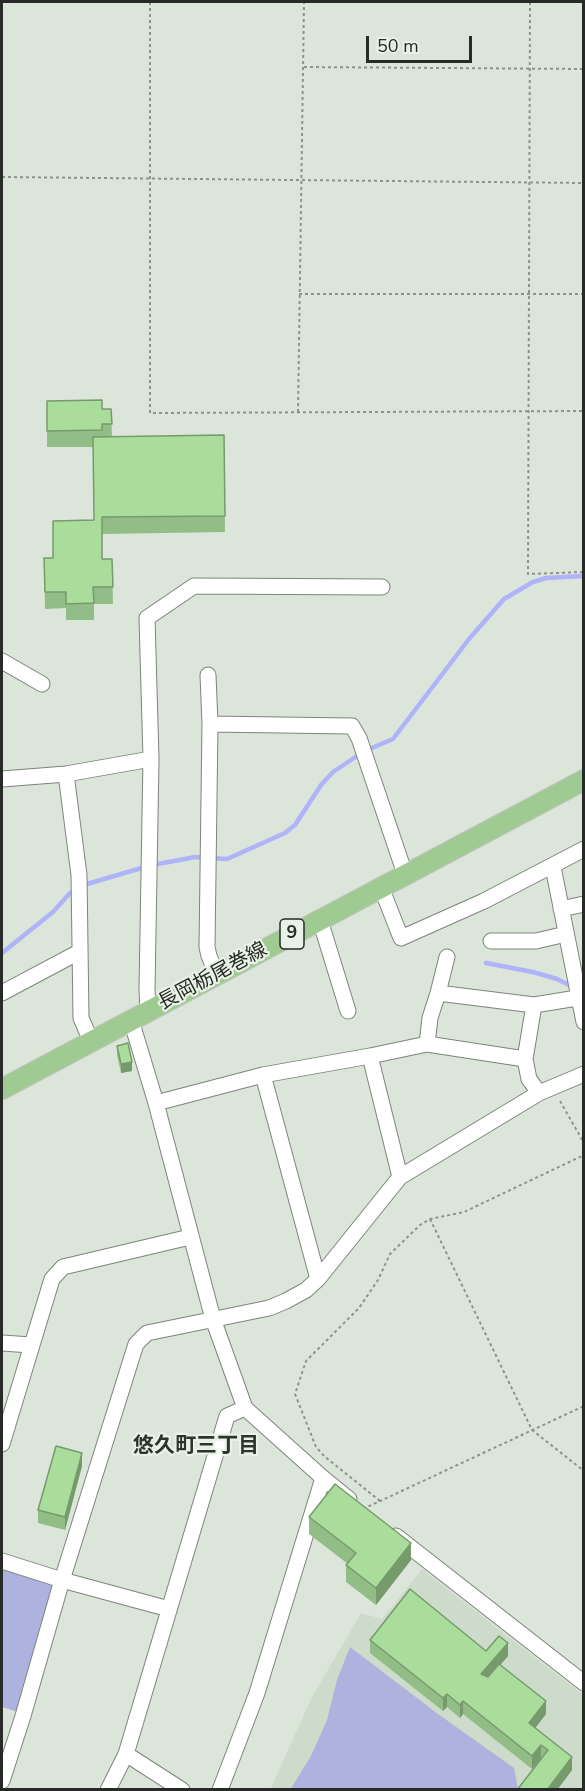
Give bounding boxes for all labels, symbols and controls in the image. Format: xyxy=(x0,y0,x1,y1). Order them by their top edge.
scale bar xyxy=(369,24,476,62)
text: 50 m xyxy=(377,34,419,58)
road number: 9 xyxy=(280,919,304,949)
street label: 長岡栃尾巻線 xyxy=(154,938,272,1016)
district label: 悠久町三丁目 xyxy=(133,1434,259,1460)

